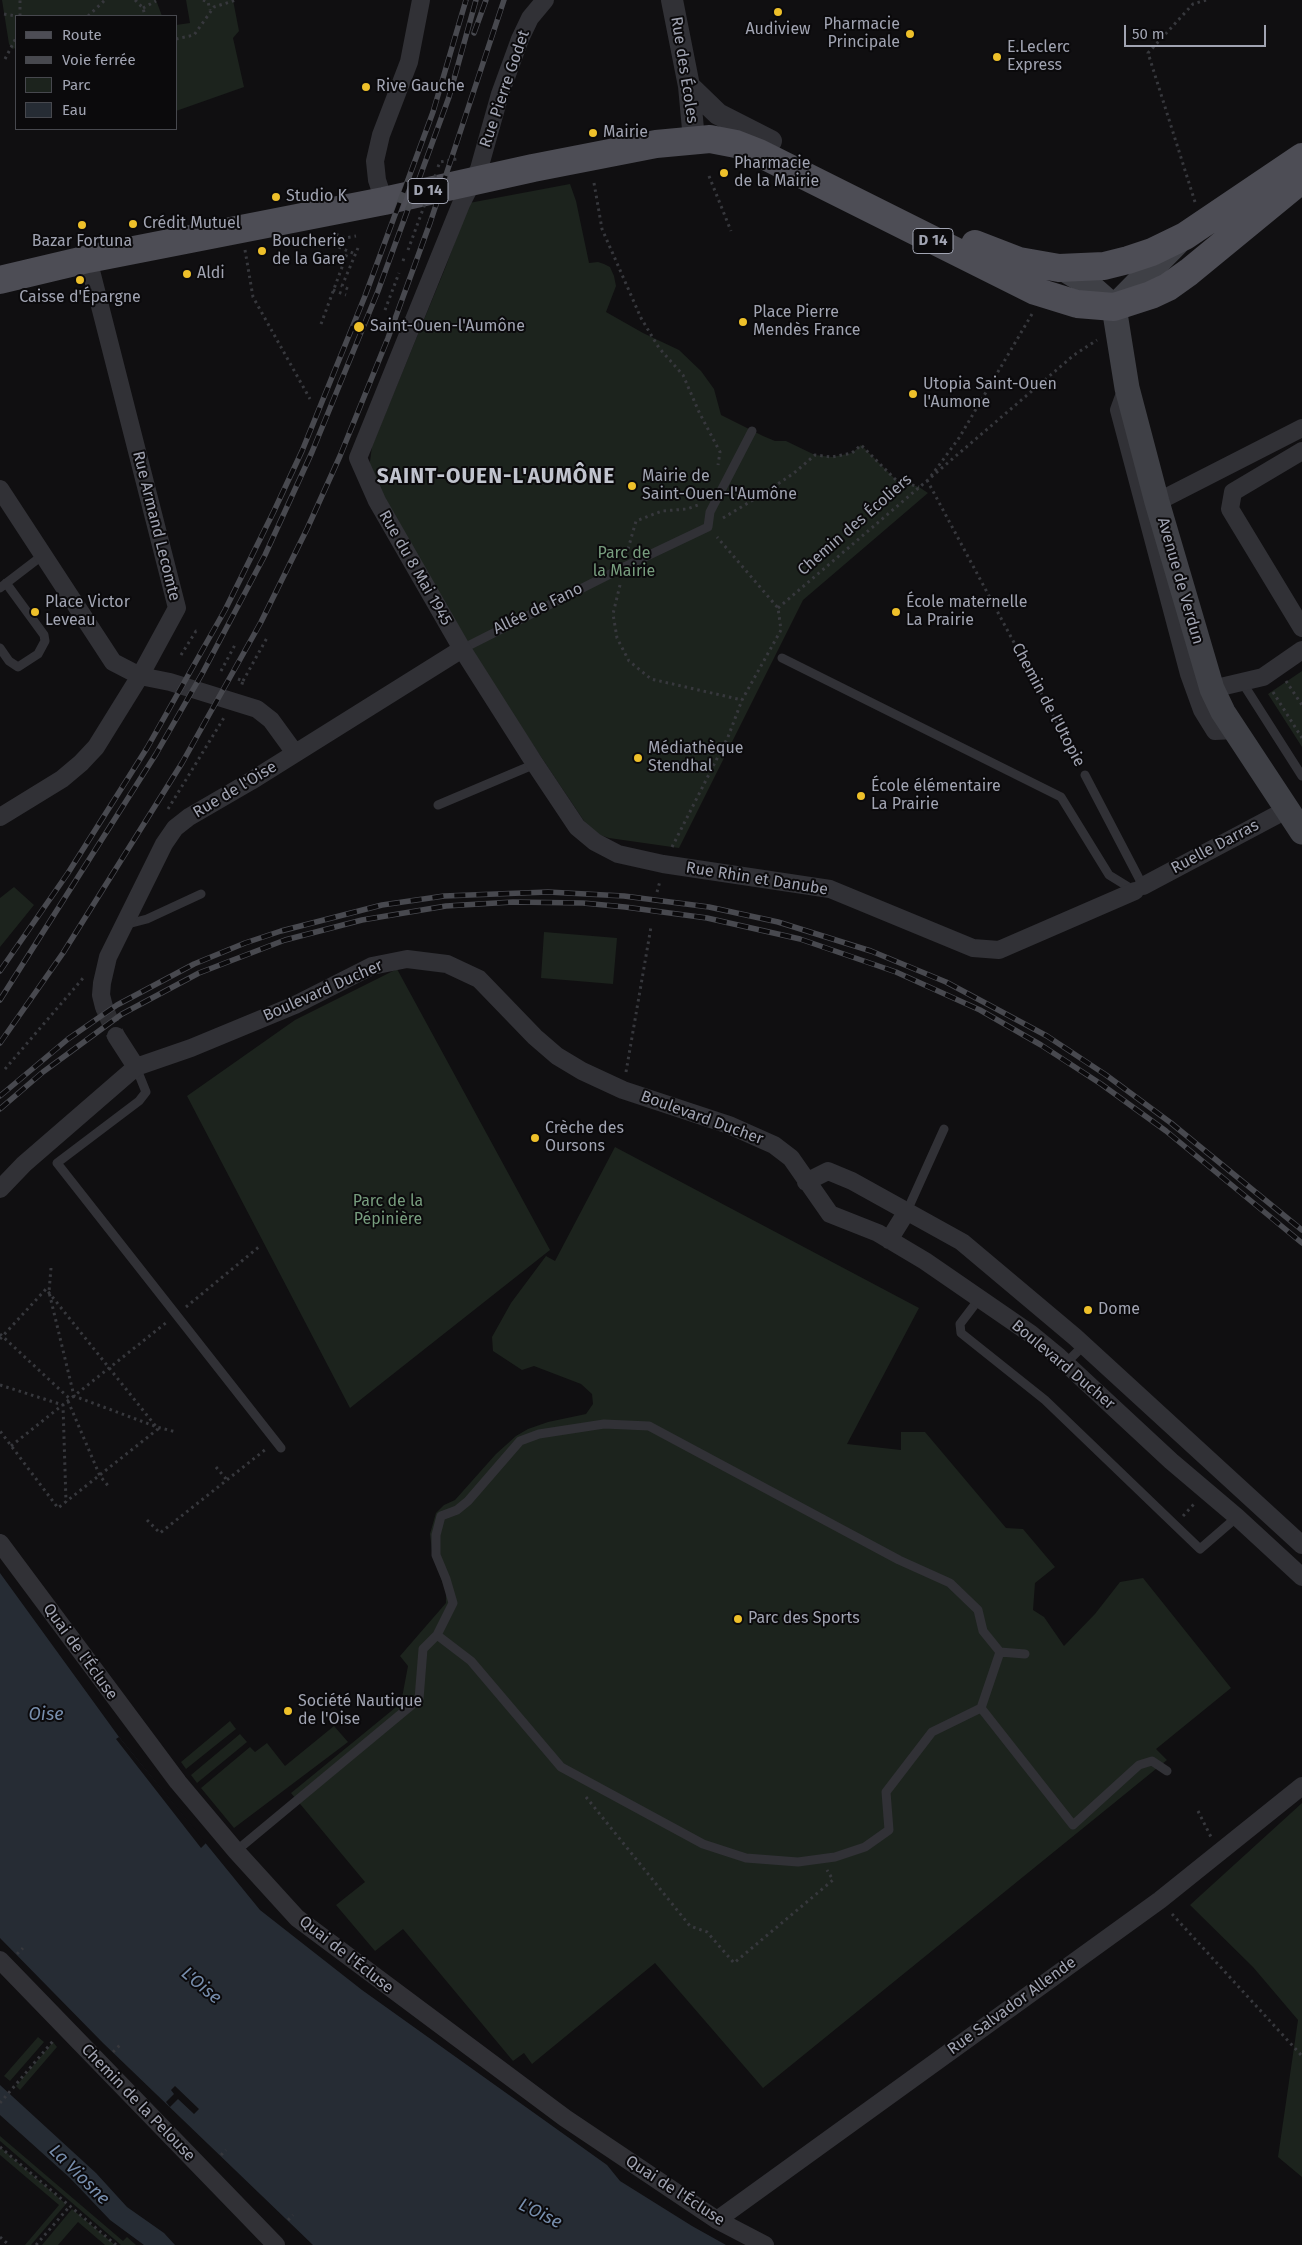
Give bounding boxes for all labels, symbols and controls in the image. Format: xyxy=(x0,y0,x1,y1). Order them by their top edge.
marker: Audiview xyxy=(772,6,784,18)
legend xyxy=(15,15,178,130)
street label: Rue des Écoles xyxy=(666,15,702,125)
place label: Pharmacie Principale xyxy=(823,15,900,53)
scale bar xyxy=(1127,15,1270,47)
place label: Audiview xyxy=(745,20,811,40)
text: 50 m xyxy=(1132,25,1165,43)
text: Route xyxy=(62,26,102,44)
street label: Rue Pierre Godet xyxy=(476,28,534,150)
marker: Pharmacie Principale xyxy=(904,28,916,40)
place label: E.Leclerc Express xyxy=(1007,38,1070,76)
text: Voie ferrée xyxy=(62,51,136,69)
marker: E.Leclerc Express xyxy=(991,51,1003,63)
text: Parc xyxy=(62,76,91,94)
place label: Rive Gauche xyxy=(376,77,465,97)
marker: Rive Gauche xyxy=(360,81,372,93)
text: Eau xyxy=(62,101,87,119)
place label: Mairie xyxy=(603,123,648,143)
marker: Mairie xyxy=(587,127,599,139)
place label: Pharmacie de la Mairie xyxy=(734,154,819,192)
marker: Pharmacie de la Mairie xyxy=(718,167,730,179)
road number: D 14 xyxy=(408,178,448,204)
place label: Studio K xyxy=(286,187,347,207)
marker: Studio K xyxy=(270,191,282,203)
place label: Crédit Mutuel xyxy=(143,214,240,234)
marker: Crédit Mutuel xyxy=(127,218,139,230)
marker: Bazar Fortuna xyxy=(76,219,88,231)
road number: D 14 xyxy=(913,228,953,254)
place label: Bazar Fortuna xyxy=(32,232,132,252)
place label: Boucherie de la Gare xyxy=(272,232,346,270)
marker: Boucherie de la Gare xyxy=(256,245,268,257)
place label: Aldi xyxy=(197,264,225,284)
marker: Aldi xyxy=(181,268,193,280)
marker: Caisse d'Épargne xyxy=(74,274,86,286)
place label: Caisse d'Épargne xyxy=(19,288,141,308)
place label: Place Pierre Mendès France xyxy=(753,303,861,341)
marker: Place Pierre Mendès France xyxy=(737,316,749,328)
place label: Saint-Ouen-l'Aumône xyxy=(370,317,525,337)
marker: Saint-Ouen-l'Aumône xyxy=(352,320,366,334)
place label: Utopia Saint-Ouen l'Aumone xyxy=(923,375,1057,413)
marker: Utopia Saint-Ouen l'Aumone xyxy=(907,388,919,400)
street label: Rue Armand Lecomte xyxy=(128,449,184,603)
district label: SAINT-OUEN-L'AUMÔNE xyxy=(374,464,618,490)
place label: Mairie de Saint-Ouen-l'Aumône xyxy=(642,467,797,505)
street label: Chemin des Écoliers xyxy=(794,470,916,580)
marker: Mairie de Saint-Ouen-l'Aumône xyxy=(626,480,638,492)
street label: Rue du 8 Mai 1945 xyxy=(374,507,456,629)
street label: Avenue de Verdun xyxy=(1153,515,1207,647)
park label: Parc de la Mairie xyxy=(593,544,655,582)
street label: Allée de Fano xyxy=(490,579,586,639)
place label: Place Victor Leveau xyxy=(45,593,130,631)
place label: École maternelle La Prairie xyxy=(906,593,1027,631)
marker: Place Victor Leveau xyxy=(29,606,41,618)
marker: École maternelle La Prairie xyxy=(890,606,902,618)
street label: Chemin de l'Utopie xyxy=(1007,640,1089,770)
place label: Médiathèque Stendhal xyxy=(648,739,743,777)
marker: Médiathèque Stendhal xyxy=(632,752,644,764)
street label: Rue de l'Oise xyxy=(190,758,280,822)
place label: École élémentaire La Prairie xyxy=(871,777,1001,815)
marker: École élémentaire La Prairie xyxy=(855,790,867,802)
street label: Ruelle Darras xyxy=(1168,816,1262,878)
street label: Rue Rhin et Danube xyxy=(685,858,829,900)
street label: Boulevard Ducher xyxy=(260,956,386,1026)
street label: Boulevard Ducher xyxy=(638,1087,766,1149)
place label: Crèche des Oursons xyxy=(545,1119,624,1157)
marker: Crèche des Oursons xyxy=(529,1132,541,1144)
park label: Parc de la Pépinière xyxy=(353,1192,423,1230)
place label: Dome xyxy=(1098,1300,1140,1320)
marker: Dome xyxy=(1082,1304,1094,1316)
street label: Boulevard Ducher xyxy=(1007,1316,1119,1414)
street label: Quai de l'Écluse xyxy=(39,1600,121,1704)
place label: Parc des Sports xyxy=(748,1609,860,1629)
marker: Parc des Sports xyxy=(732,1613,744,1625)
place label: Société Nautique de l'Oise xyxy=(298,1692,422,1730)
water label: Oise xyxy=(29,1704,63,1726)
marker: Société Nautique de l'Oise xyxy=(282,1705,294,1717)
street label: Quai de l'Écluse xyxy=(295,1912,397,1998)
street label: Rue Salvador Allende xyxy=(944,1953,1080,2059)
water label: L'Oise xyxy=(176,1963,226,2009)
street label: Chemin de la Pelouse xyxy=(77,2040,199,2166)
water label: La Viosne xyxy=(44,2140,114,2210)
street label: Quai de l'Écluse xyxy=(622,2152,728,2230)
water label: L'Oise xyxy=(515,2194,565,2234)

